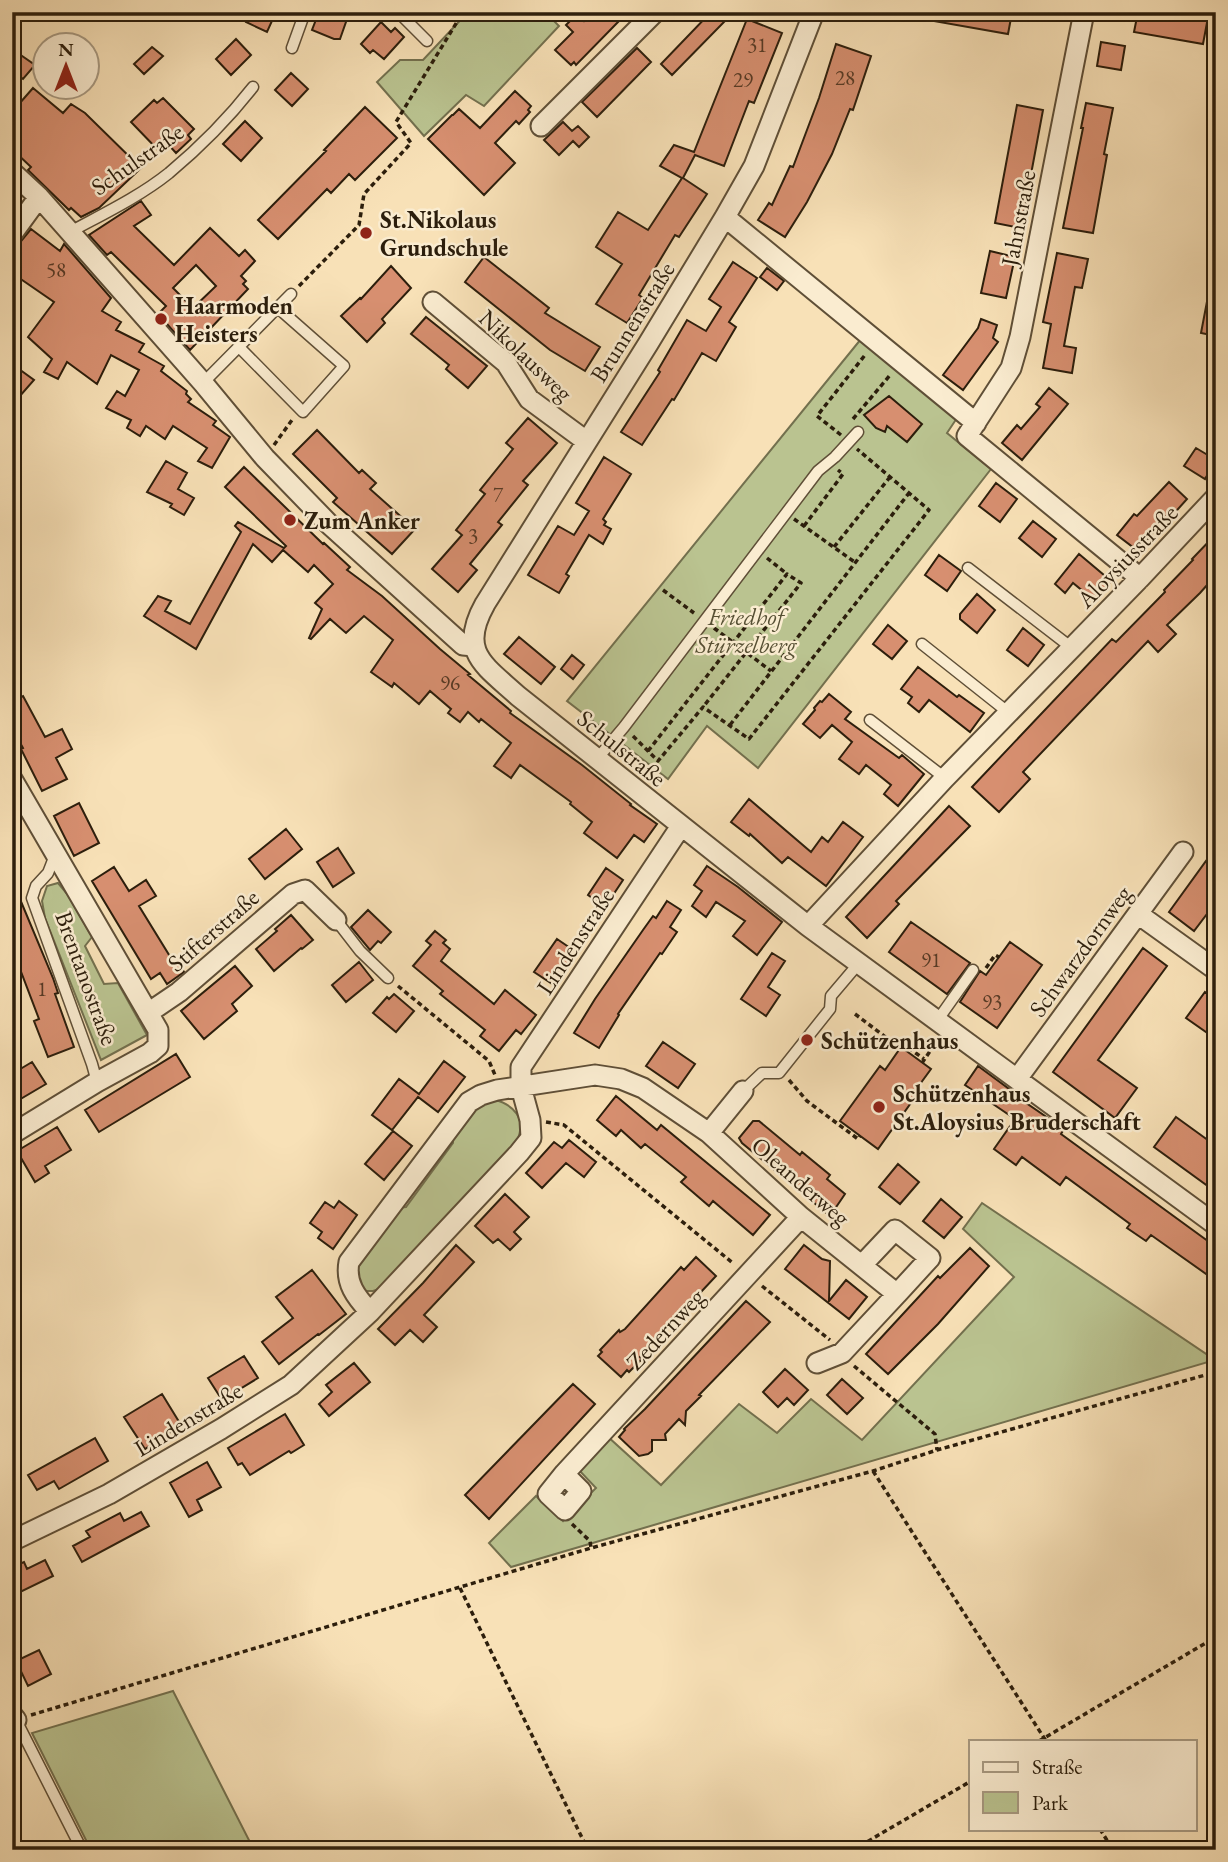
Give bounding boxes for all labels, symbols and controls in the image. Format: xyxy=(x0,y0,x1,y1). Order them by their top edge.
house number: 31 xyxy=(747,31,767,58)
north arrow xyxy=(32,32,102,102)
text: N xyxy=(58,37,74,62)
house number: 28 xyxy=(835,64,855,91)
house number: 29 xyxy=(733,66,753,93)
street label: Schulstraße xyxy=(85,116,189,202)
street label: Jahnstraße xyxy=(993,167,1042,271)
place label: St.Nikolaus Grundschule xyxy=(380,204,508,263)
marker: St.Nikolaus Grundschule xyxy=(358,225,374,241)
house number: 58 xyxy=(46,256,66,283)
street label: Brunnenstraße xyxy=(583,256,681,388)
place label: Haarmoden Heisters xyxy=(175,290,294,349)
street label: Nikolausweg xyxy=(472,303,580,408)
marker: Haarmoden Heisters xyxy=(153,311,169,327)
house number: 7 xyxy=(493,481,504,508)
street label: Aloysiusstraße xyxy=(1069,498,1184,615)
place label: Zum Anker xyxy=(304,505,420,536)
marker: Zum Anker xyxy=(282,512,298,528)
house number: 3 xyxy=(468,522,478,549)
park label: Friedhof Stürzelberg xyxy=(694,601,798,660)
house number: 96 xyxy=(440,669,460,696)
street label: Schulstraße xyxy=(571,703,673,793)
street label: Schwarzdornweg xyxy=(1022,879,1138,1023)
street label: Stifterstraße xyxy=(161,882,265,978)
street label: Lindenstraße xyxy=(529,882,621,1000)
street label: Brentanostraße xyxy=(48,907,126,1049)
house number: 91 xyxy=(921,946,941,973)
house number: 1 xyxy=(37,975,47,1002)
house number: 93 xyxy=(982,988,1002,1015)
place label: Schützenhaus xyxy=(821,1025,958,1056)
marker: Schützenhaus xyxy=(799,1032,815,1048)
place label: Schützenhaus St.Aloysius Bruderschaft xyxy=(893,1078,1141,1138)
marker: Schützenhaus St.Aloysius Bruderschaft xyxy=(871,1099,887,1115)
street label: Oleanderweg xyxy=(745,1130,857,1233)
street label: Zedernweg xyxy=(619,1281,711,1376)
street label: Lindenstraße xyxy=(128,1375,248,1463)
legend xyxy=(969,1740,1196,1830)
text: Straße xyxy=(1032,1753,1083,1780)
text: Park xyxy=(1032,1789,1069,1816)

